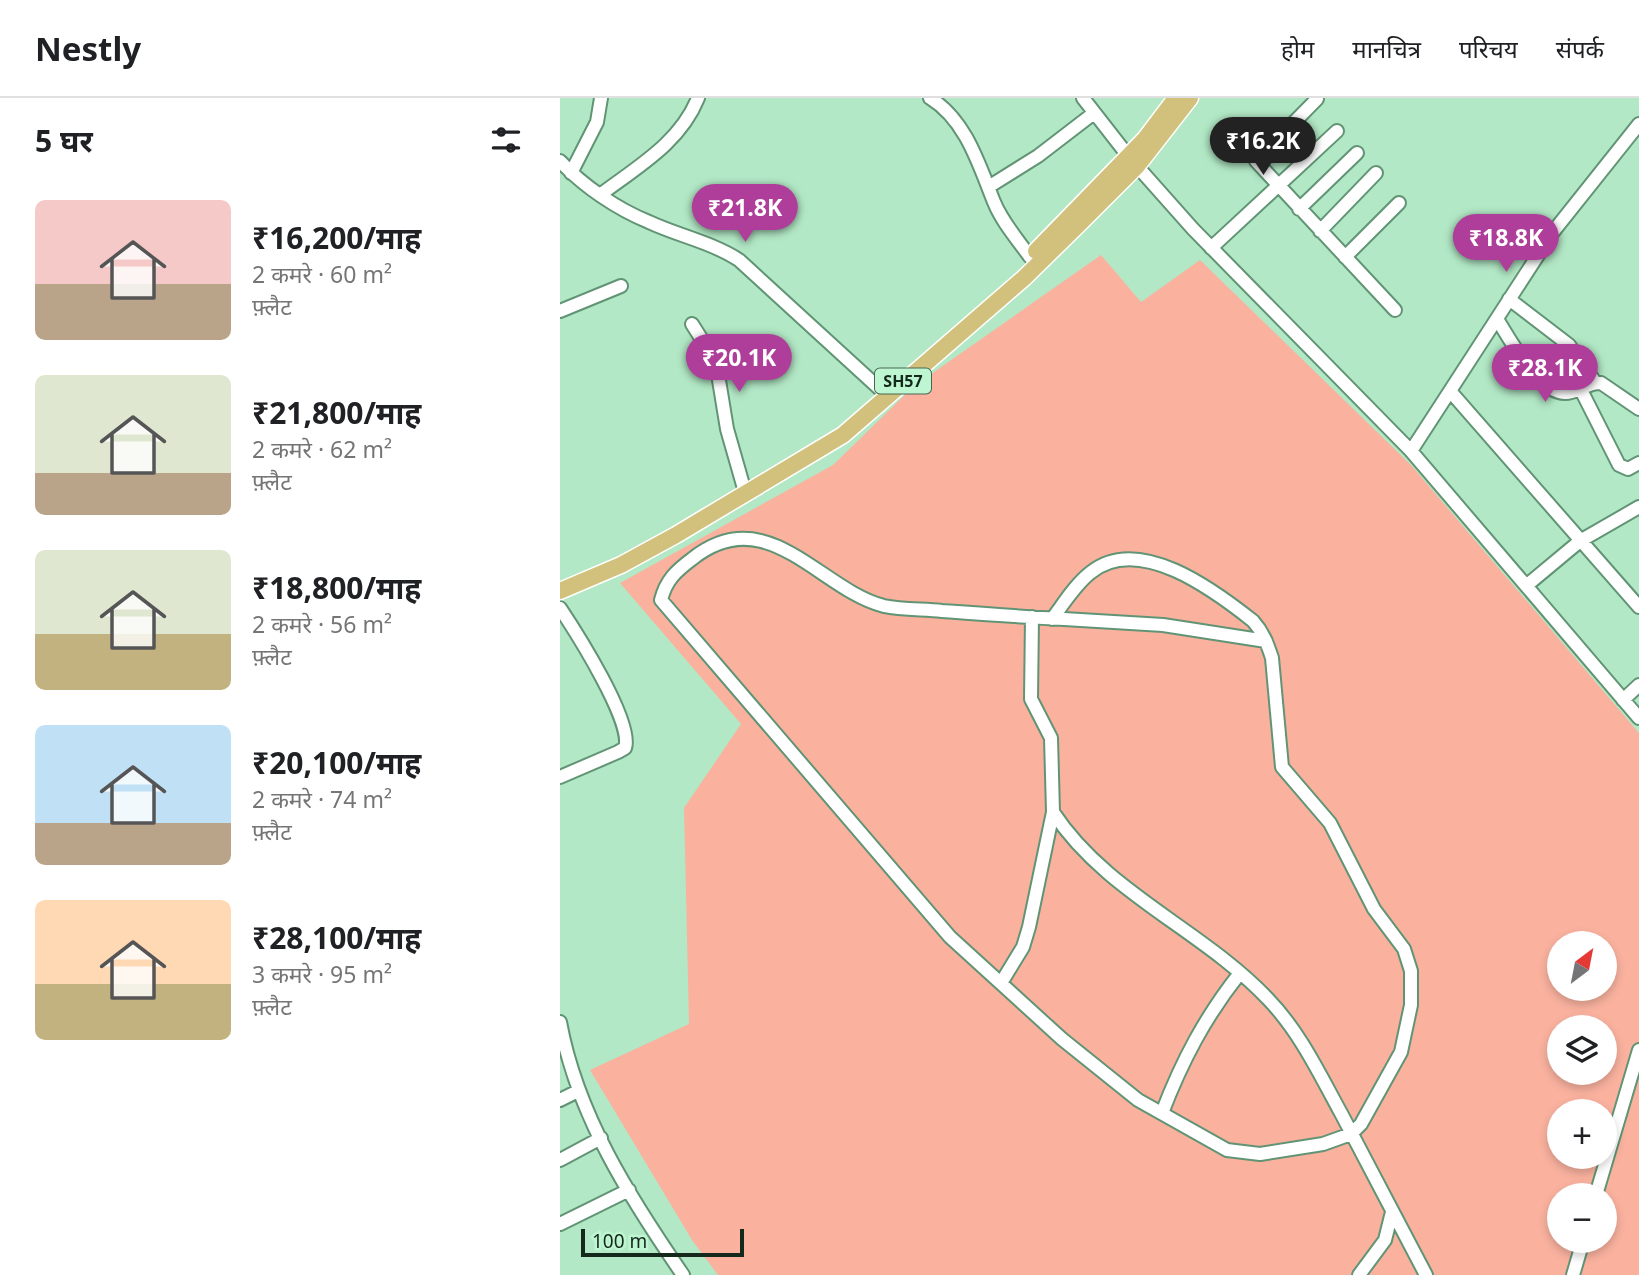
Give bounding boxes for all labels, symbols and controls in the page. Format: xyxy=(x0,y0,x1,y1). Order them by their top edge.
text: Nestly xyxy=(35,26,141,71)
text: होम xyxy=(1281,32,1314,65)
text: मानचित्र xyxy=(1352,32,1421,65)
text: परिचय xyxy=(1459,32,1518,65)
text: संपर्क xyxy=(1556,32,1604,65)
pin: ₹16.2K xyxy=(1206,118,1320,177)
text: 5 घर xyxy=(35,120,93,161)
icon: filters xyxy=(487,121,525,159)
text: ₹16.2K xyxy=(1226,124,1300,156)
pin: ₹21.8K xyxy=(688,184,802,244)
text: ₹21.8K xyxy=(708,191,782,223)
pin: ₹18.8K xyxy=(1449,214,1563,274)
text: ₹16,200/माह xyxy=(252,217,421,258)
text: ₹18.8K xyxy=(1469,221,1543,253)
icon: home xyxy=(91,228,175,312)
text: 2 कमरे · 60 m² xyxy=(252,258,392,290)
text: फ़्लैट xyxy=(252,290,292,322)
pin: ₹20.1K xyxy=(682,334,796,394)
text: ₹20.1K xyxy=(702,341,776,373)
pin: ₹28.1K xyxy=(1488,344,1602,404)
text: ₹28.1K xyxy=(1508,351,1582,383)
road number: SH57 xyxy=(875,368,931,394)
text: ₹21,800/माह xyxy=(252,392,421,433)
icon: home xyxy=(91,403,175,487)
text: 2 कमरे · 62 m² xyxy=(252,433,392,465)
text: फ़्लैट xyxy=(252,465,292,497)
text: ₹18,800/माह xyxy=(252,567,421,608)
icon: home xyxy=(91,578,175,662)
text: 2 कमरे · 56 m² xyxy=(252,608,392,640)
text: फ़्लैट xyxy=(252,640,292,672)
text: ₹20,100/माह xyxy=(252,742,421,783)
icon: home xyxy=(91,753,175,837)
text: 2 कमरे · 74 m² xyxy=(252,783,392,815)
text: फ़्लैट xyxy=(252,815,292,847)
text: ₹28,100/माह xyxy=(252,917,421,958)
icon: home xyxy=(91,928,175,1012)
north arrow xyxy=(1547,931,1617,1001)
map controls xyxy=(1547,931,1617,1253)
text: 3 कमरे · 95 m² xyxy=(252,958,392,990)
text: फ़्लैट xyxy=(252,990,292,1022)
button: layers xyxy=(1547,1015,1617,1085)
button: + xyxy=(1547,1099,1617,1169)
button: − xyxy=(1547,1183,1617,1253)
scale bar xyxy=(581,1226,744,1258)
text: 100 m xyxy=(592,1228,647,1254)

